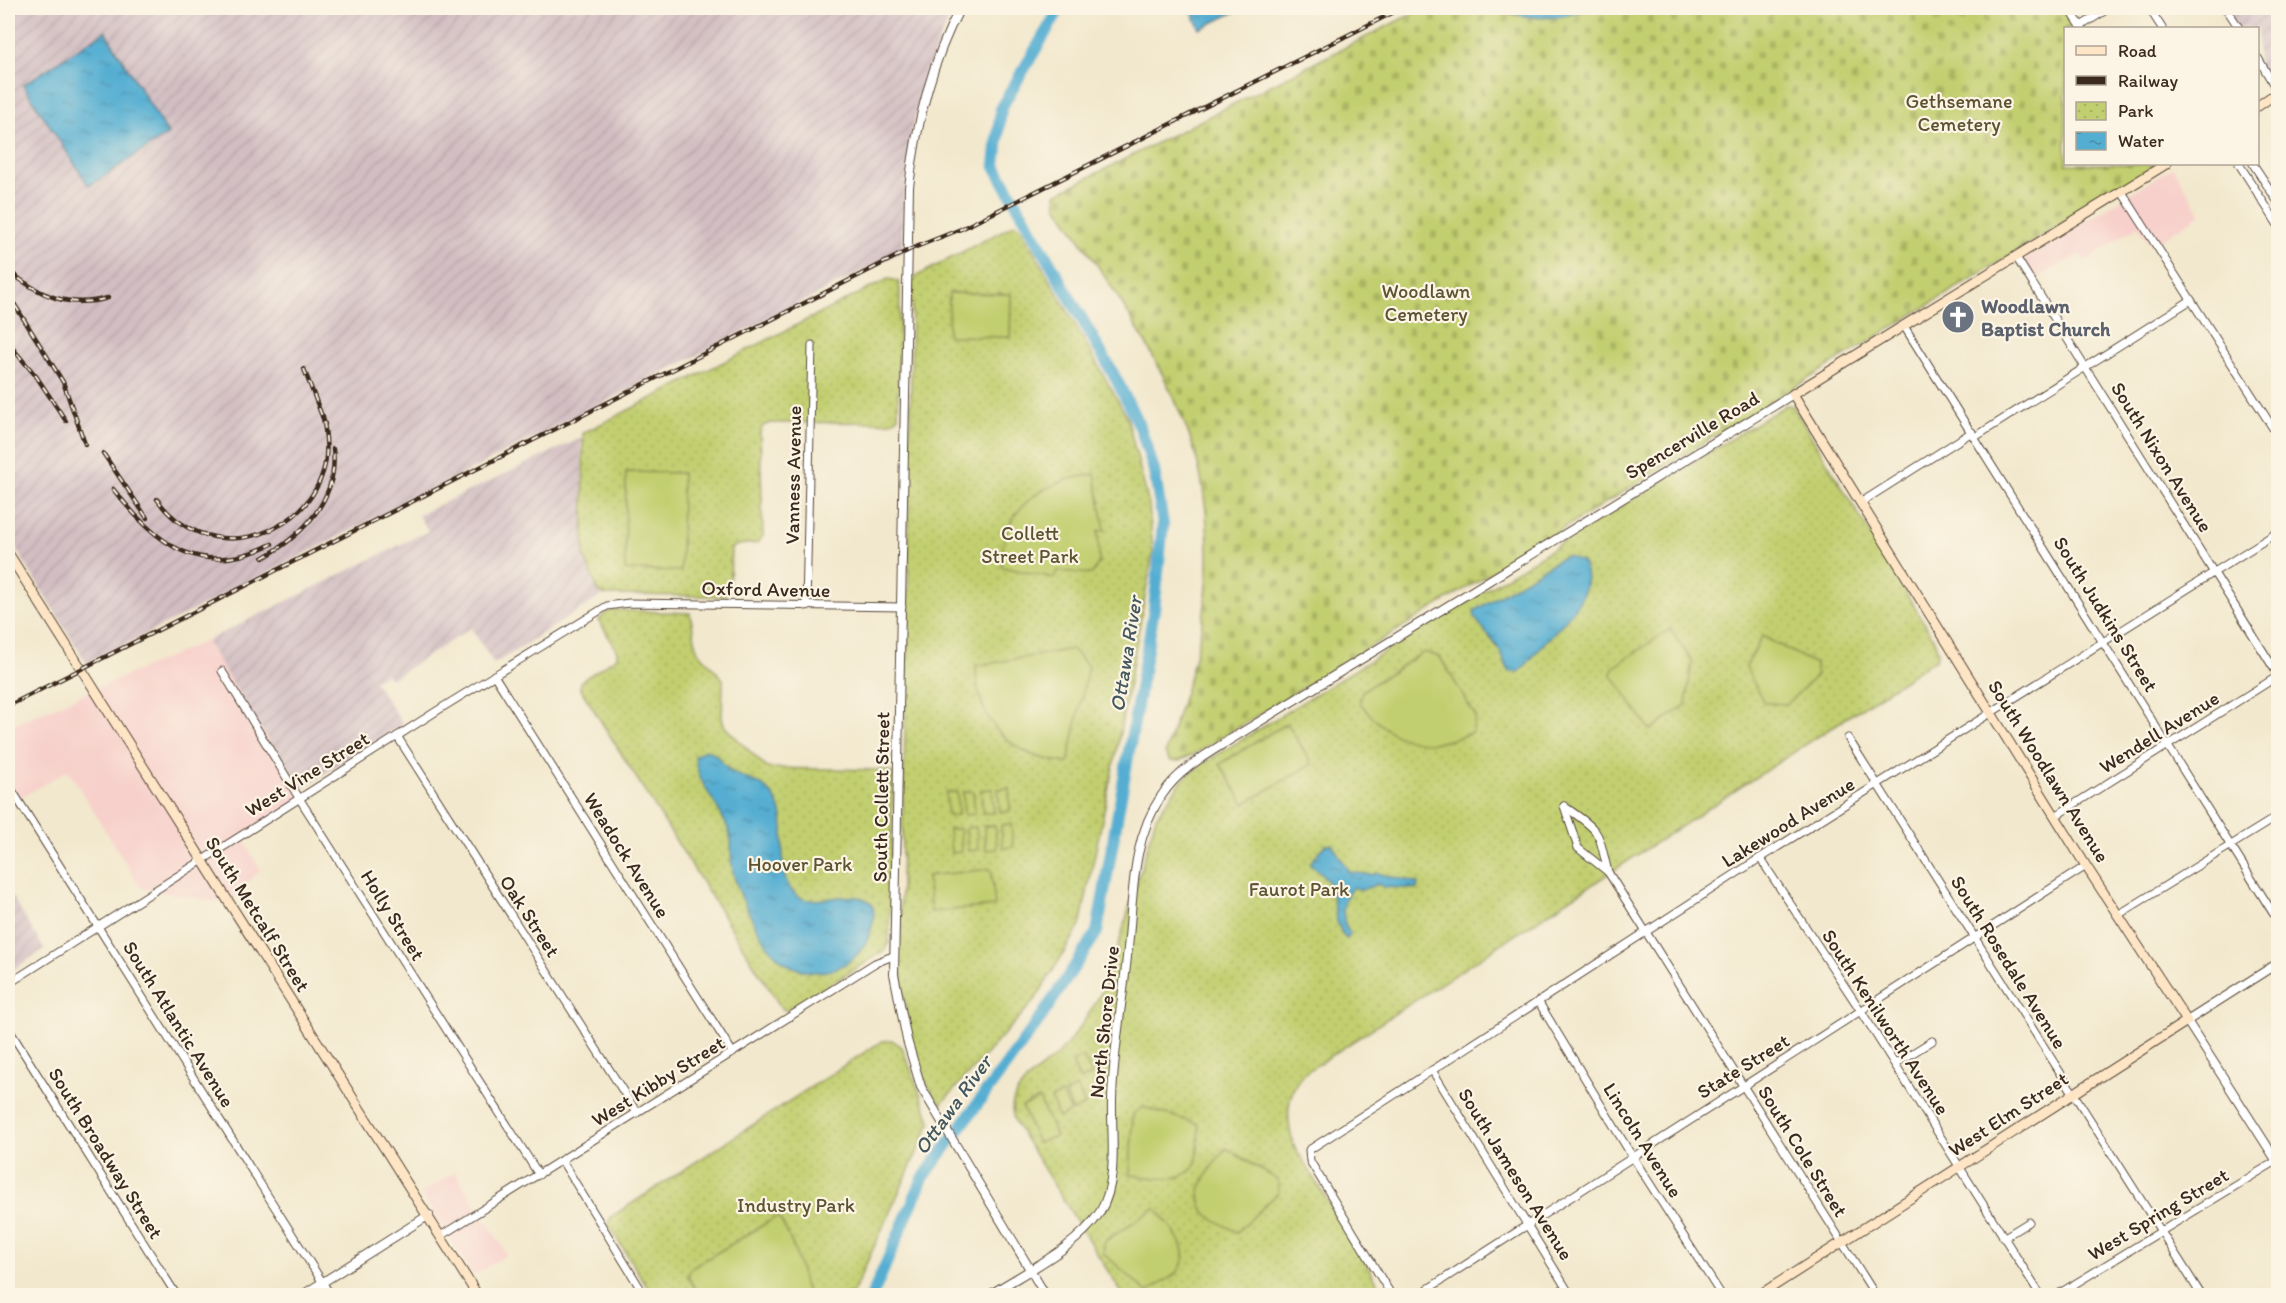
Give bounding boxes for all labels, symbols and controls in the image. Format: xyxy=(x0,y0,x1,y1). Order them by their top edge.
legend xyxy=(2064,27,2259,165)
text: Road xyxy=(2118,40,2157,62)
text: Railway xyxy=(2118,70,2179,92)
park label: Gethsemane Cemetery xyxy=(1906,89,2012,136)
text: Park xyxy=(2118,100,2153,122)
text: Water xyxy=(2118,130,2164,152)
park label: Woodlawn Cemetery xyxy=(1382,279,1470,326)
place label: Woodlawn Baptist Church xyxy=(1981,294,2111,342)
church icon: Woodlawn Baptist Church xyxy=(1940,299,1976,335)
street label: South Nixon Avenue xyxy=(2106,377,2218,537)
street label: Spencerville Road xyxy=(1621,385,1764,484)
street label: Vanness Avenue xyxy=(780,405,806,545)
park label: Collett Street Park xyxy=(981,521,1079,568)
street label: South Judkins Street xyxy=(2049,532,2163,696)
street label: Oxford Avenue xyxy=(701,576,831,602)
water label: Ottawa River xyxy=(1104,592,1147,713)
street label: South Woodlawn Avenue xyxy=(1983,675,2115,867)
street label: Wendell Avenue xyxy=(2095,686,2223,778)
street label: South Collett Street xyxy=(868,712,894,882)
street label: West Vine Street xyxy=(240,726,374,822)
street label: Lakewood Avenue xyxy=(1717,771,1859,873)
street label: Weadock Avenue xyxy=(579,788,675,922)
street label: South Metcalf Street xyxy=(201,832,315,996)
park label: Hoover Park xyxy=(748,852,853,876)
street label: Holly Street xyxy=(356,865,430,965)
street label: Oak Street xyxy=(495,871,565,961)
street label: South Rosedale Avenue xyxy=(1946,871,2072,1053)
park label: Faurot Park xyxy=(1249,877,1350,901)
street label: South Kenilworth Avenue xyxy=(1817,925,1955,1119)
street label: South Atlantic Avenue xyxy=(118,936,240,1112)
street label: North Shore Drive xyxy=(1084,945,1124,1099)
street label: State Street xyxy=(1693,1028,1794,1104)
street label: West Kibby Street xyxy=(587,1030,729,1132)
water label: Ottawa River xyxy=(908,1048,999,1159)
street label: South Broadway Street xyxy=(44,1063,168,1243)
street label: West Elm Street xyxy=(1944,1066,2072,1162)
street label: Lincoln Avenue xyxy=(1598,1078,1688,1202)
street label: South Cole Street xyxy=(1753,1081,1853,1221)
street label: South Jameson Avenue xyxy=(1453,1084,1579,1264)
street label: West Spring Street xyxy=(2083,1163,2233,1265)
park label: Industry Park xyxy=(737,1193,855,1217)

